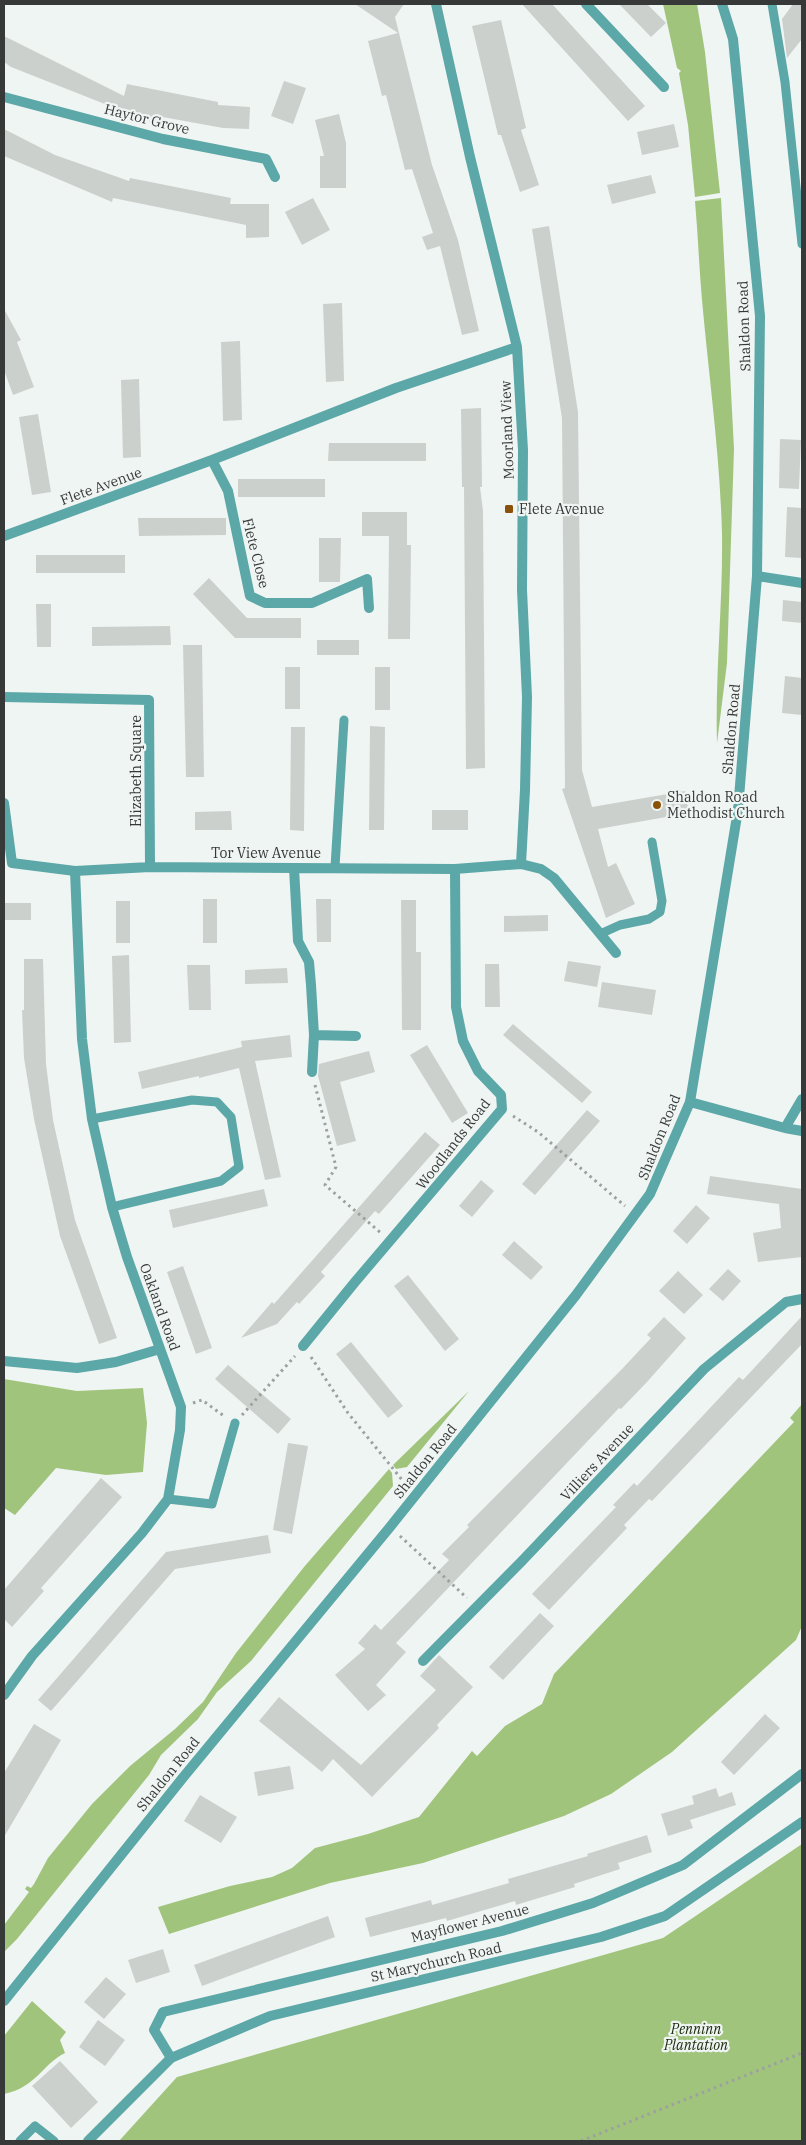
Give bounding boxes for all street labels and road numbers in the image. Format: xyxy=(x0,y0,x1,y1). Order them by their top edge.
street label: Haytor Grove xyxy=(103,100,191,138)
street label: Shaldon Road xyxy=(733,280,755,372)
street label: Moorland View xyxy=(496,380,518,480)
street label: Flete Avenue xyxy=(58,463,144,509)
street label: Flete Close xyxy=(239,516,273,590)
street label: Shaldon Road xyxy=(718,683,744,775)
street label: Elizabeth Square xyxy=(127,715,145,827)
street label: Tor View Avenue xyxy=(211,844,321,862)
street label: Shaldon Road xyxy=(634,1091,685,1182)
street label: Woodlands Road xyxy=(412,1095,494,1193)
street label: Oakland Road xyxy=(136,1261,184,1354)
street label: Shaldon Road xyxy=(389,1420,461,1502)
street label: Villiers Avenue xyxy=(557,1420,637,1504)
street label: Shaldon Road xyxy=(132,1733,204,1815)
street label: Mayflower Avenue xyxy=(409,1900,531,1946)
street label: St Marychurch Road xyxy=(369,1938,504,1986)

